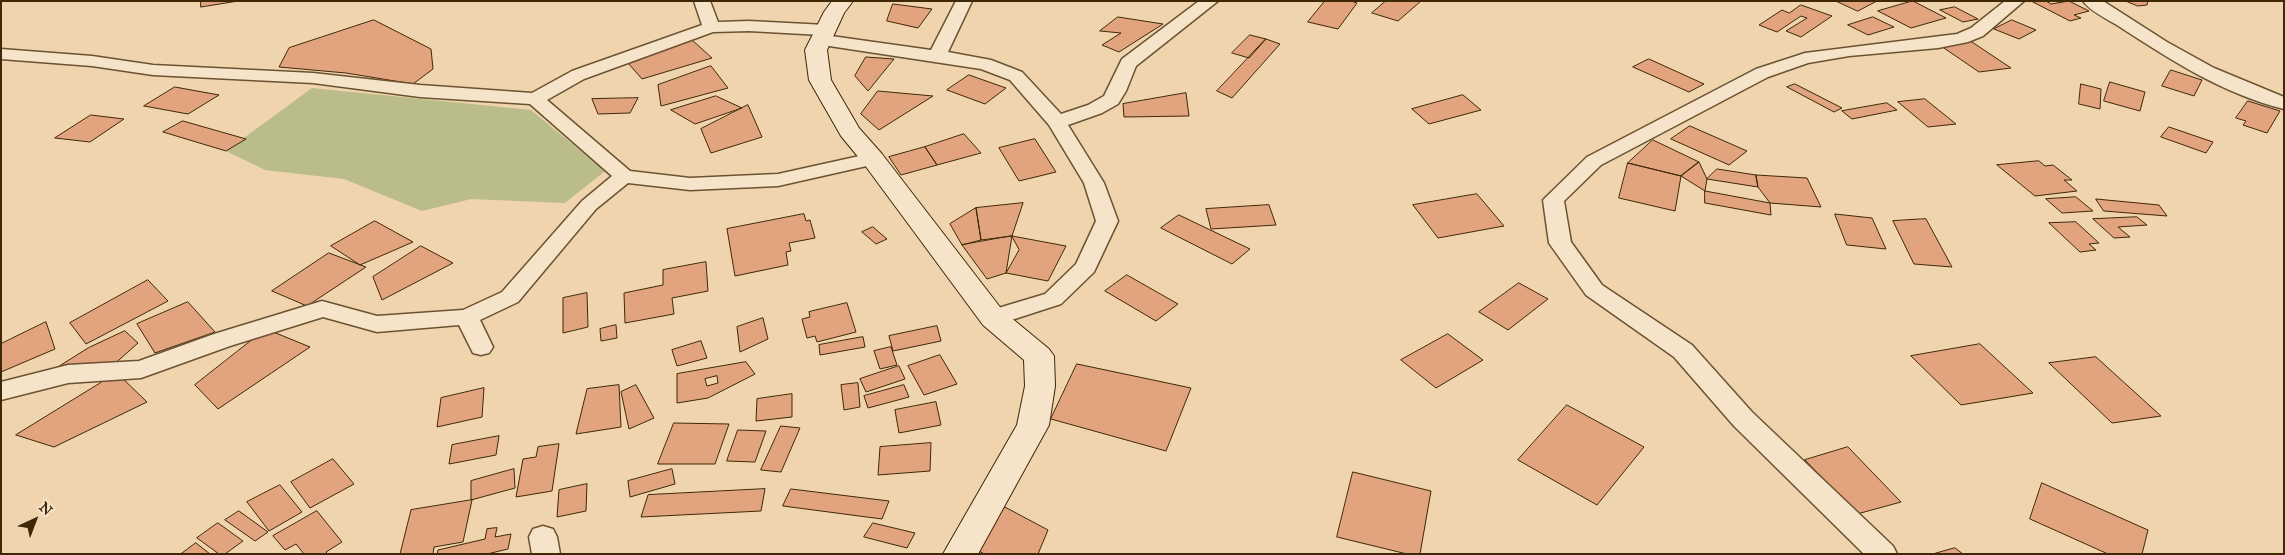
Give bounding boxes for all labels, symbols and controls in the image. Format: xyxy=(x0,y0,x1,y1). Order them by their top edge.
north arrow xyxy=(10,495,60,545)
text: N xyxy=(35,498,56,519)

